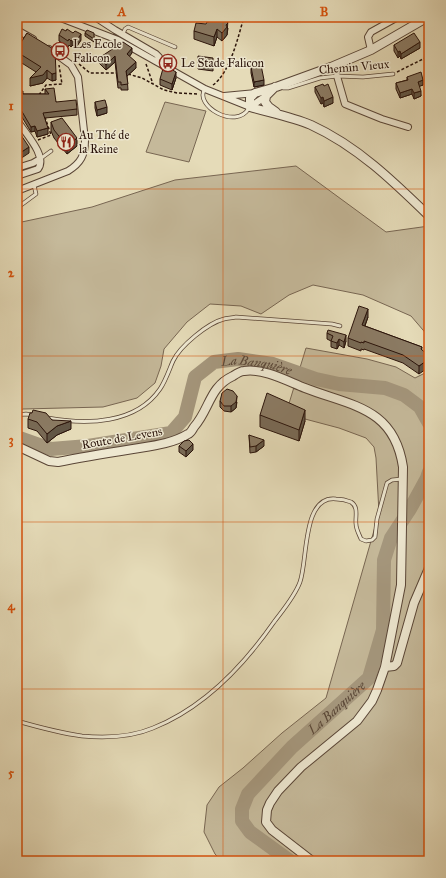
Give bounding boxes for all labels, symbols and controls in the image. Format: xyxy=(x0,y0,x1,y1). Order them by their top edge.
text: A xyxy=(117,4,127,20)
text: B xyxy=(320,4,329,20)
place label: Les Ecole Falicon xyxy=(73,37,122,65)
bus stop icon: Les Ecole Falicon xyxy=(50,41,70,61)
bus stop icon: Le Stade Falicon xyxy=(158,53,178,73)
place label: Le Stade Falicon xyxy=(181,56,265,70)
street label: Chemin Vieux xyxy=(318,57,390,77)
text: 1 xyxy=(8,98,14,114)
place label: Au Thé de la Reine xyxy=(78,128,129,156)
restaurant icon: Au Thé de la Reine xyxy=(56,132,76,152)
text: 2 xyxy=(8,265,15,281)
water label: La Banquière xyxy=(219,352,295,379)
street label: Route de Levens xyxy=(81,424,163,452)
text: 3 xyxy=(8,432,14,448)
text: 4 xyxy=(7,598,15,614)
water label: La Banquière xyxy=(304,677,370,739)
text: 5 xyxy=(8,765,15,781)

